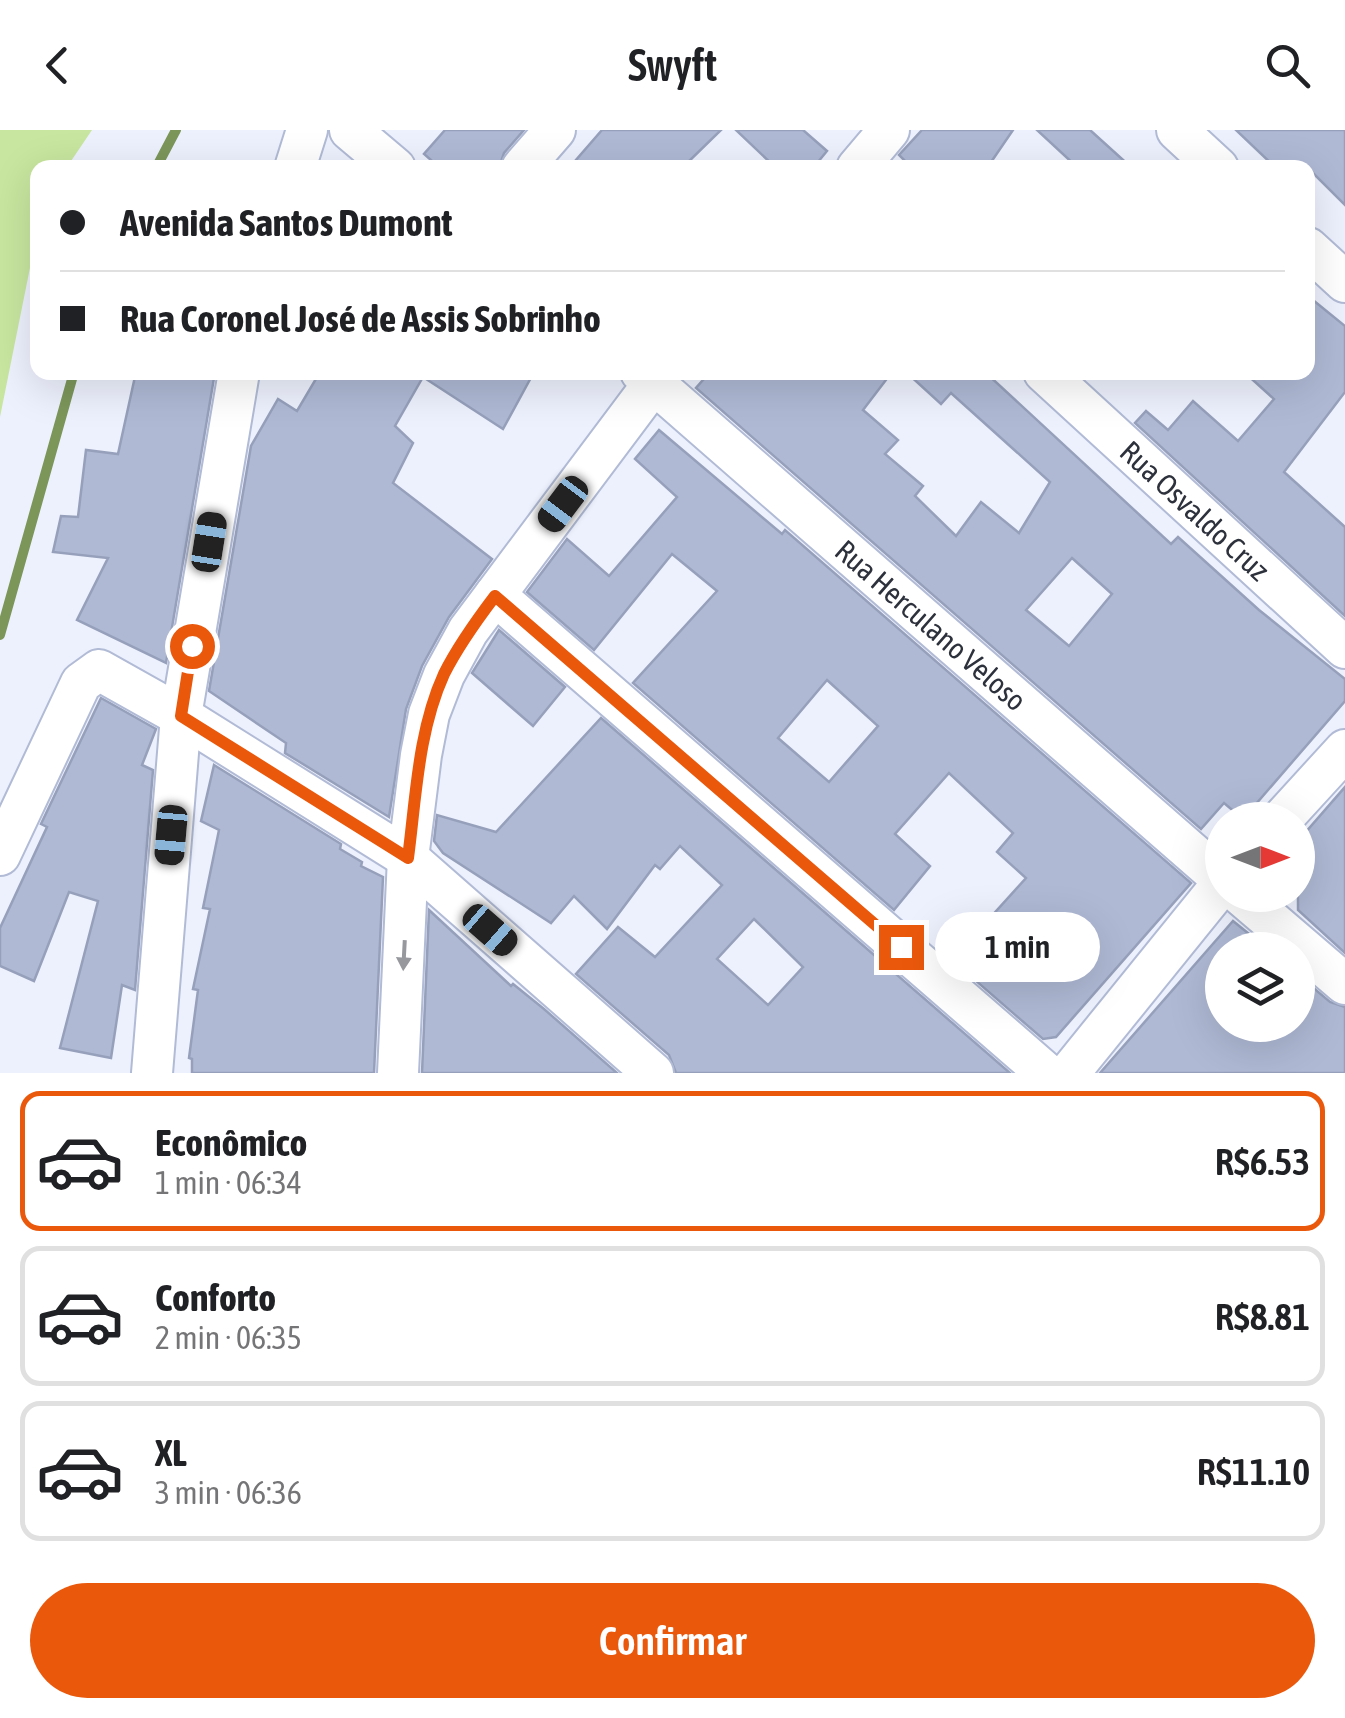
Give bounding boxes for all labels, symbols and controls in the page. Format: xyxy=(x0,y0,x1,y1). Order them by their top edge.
icon: back xyxy=(30,38,85,93)
icon: search xyxy=(1260,38,1315,93)
text: Swyft xyxy=(628,39,717,91)
text: Avenida Santos Dumont xyxy=(120,201,453,244)
text: Rua Coronel José de Assis Sobrinho xyxy=(120,297,601,340)
street label: Rua Osvaldo Cruz xyxy=(1114,434,1277,587)
car xyxy=(533,471,593,537)
car xyxy=(189,510,229,574)
street label: Rua Herculano Veloso xyxy=(829,533,1033,717)
route start xyxy=(170,624,215,669)
north arrow xyxy=(1205,802,1315,912)
map controls xyxy=(1205,802,1315,1042)
car xyxy=(153,804,189,866)
car xyxy=(458,899,522,961)
callout: 1 min xyxy=(936,912,1101,982)
route end xyxy=(879,925,924,970)
text: 1 min xyxy=(985,928,1050,965)
button: layers xyxy=(1205,932,1315,1042)
one-way arrow xyxy=(395,940,411,972)
icon: car xyxy=(35,1116,125,1206)
text: Econômico xyxy=(155,1121,307,1164)
text: R$6.53 xyxy=(1215,1140,1310,1183)
text: 1 min · 06:34 xyxy=(155,1164,302,1201)
icon: car xyxy=(35,1271,125,1361)
text: Conforto xyxy=(155,1276,276,1319)
text: R$8.81 xyxy=(1215,1295,1310,1338)
text: 2 min · 06:35 xyxy=(155,1319,302,1356)
icon: car xyxy=(35,1426,125,1516)
text: XL xyxy=(155,1431,187,1474)
text: R$11.10 xyxy=(1197,1450,1310,1493)
text: 3 min · 06:36 xyxy=(155,1474,302,1511)
button: Confirmar xyxy=(30,1583,1315,1698)

